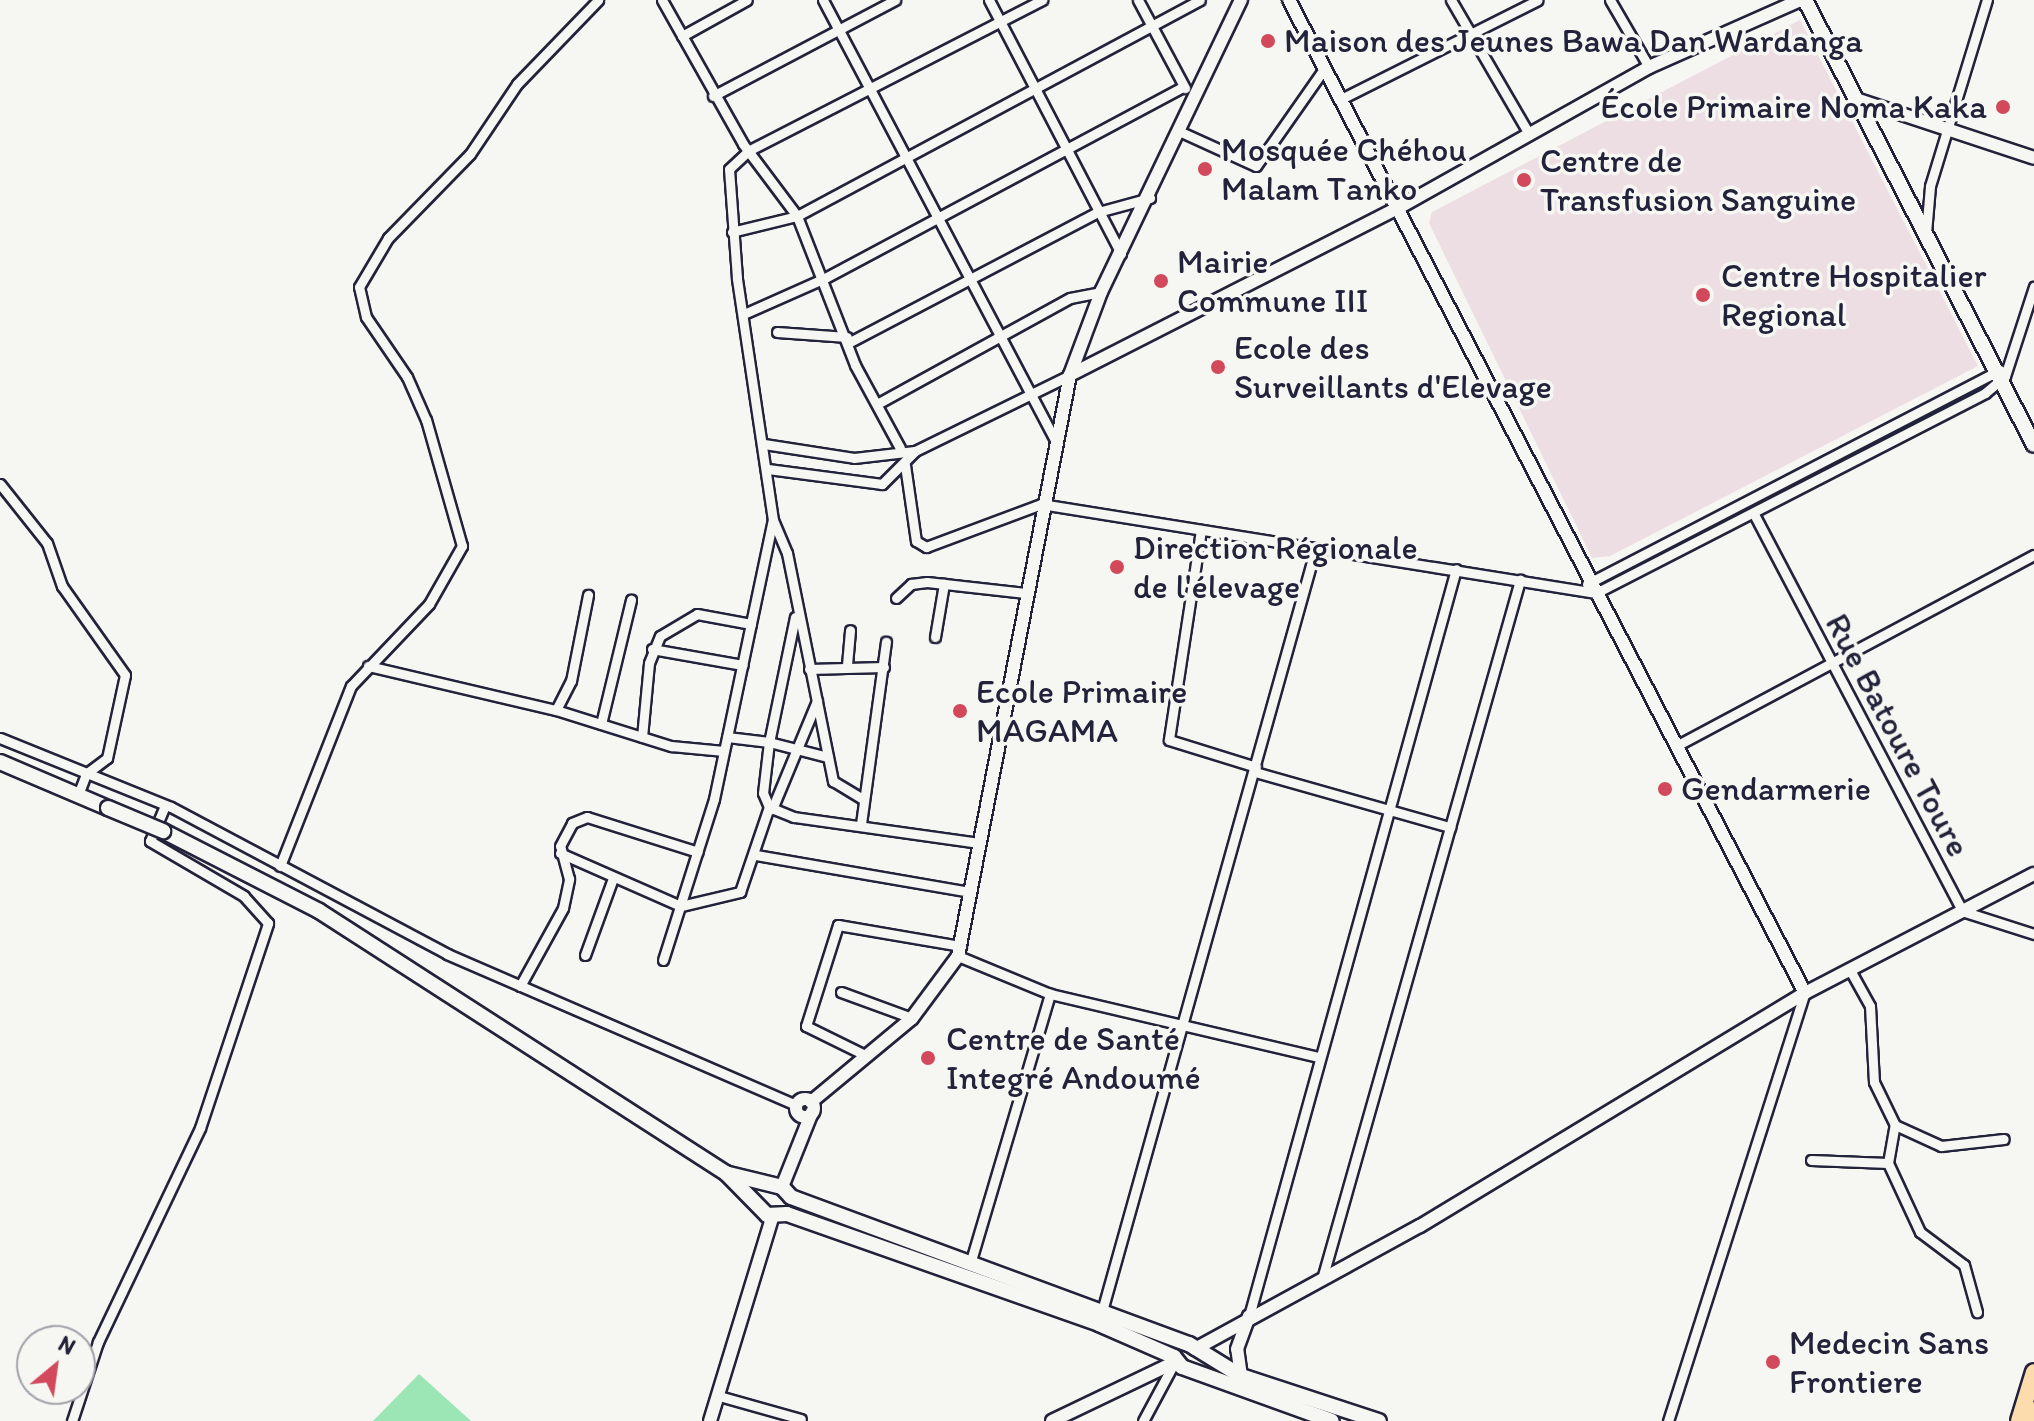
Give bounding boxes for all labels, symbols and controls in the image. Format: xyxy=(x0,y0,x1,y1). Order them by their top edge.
place label: Maison des Jeunes Bawa Dan Wardanga xyxy=(1284,21,1865,61)
marker: Maison des Jeunes Bawa Dan Wardanga xyxy=(1259,32,1277,50)
place label: École Primaire Noma Kaka xyxy=(1603,87,1987,127)
marker: École Primaire Noma Kaka xyxy=(1994,98,2012,116)
place label: Mosquée Chéhou Malam Tanko xyxy=(1221,129,1466,208)
place label: Centre de Transfusion Sanguine xyxy=(1540,140,1857,220)
marker: Mosquée Chéhou Malam Tanko xyxy=(1196,160,1214,178)
marker: Centre de Transfusion Sanguine xyxy=(1515,171,1533,189)
place label: Mairie Commune III xyxy=(1177,241,1368,320)
place label: Centre Hospitalier Regional xyxy=(1721,255,1988,334)
marker: Mairie Commune III xyxy=(1152,272,1170,290)
marker: Centre Hospitalier Regional xyxy=(1692,284,1714,306)
place label: Ecole des Surveillants d'Elevage xyxy=(1234,327,1553,406)
marker: Ecole des Surveillants d'Elevage xyxy=(1209,358,1227,376)
place label: Direction Régionale de l'élevage xyxy=(1133,527,1417,606)
marker: Direction Régionale de l'élevage xyxy=(1108,558,1126,576)
street label: Rue Batoure Toure xyxy=(1817,606,1979,864)
place label: Ecole Primaire MAGAMA xyxy=(976,671,1186,750)
marker: Ecole Primaire MAGAMA xyxy=(951,702,969,720)
place label: Gendarmerie xyxy=(1681,769,1871,809)
marker: Gendarmerie xyxy=(1656,780,1674,798)
place label: Centre de Santé Integré Andoumé xyxy=(946,1018,1202,1098)
marker: Centre de Santé Integré Andoumé xyxy=(917,1047,939,1069)
place label: Medecin Sans Frontiere xyxy=(1789,1322,1989,1402)
north arrow xyxy=(16,1325,96,1405)
text: N xyxy=(54,1330,80,1361)
marker: Medecin Sans Frontiere xyxy=(1764,1353,1782,1371)

